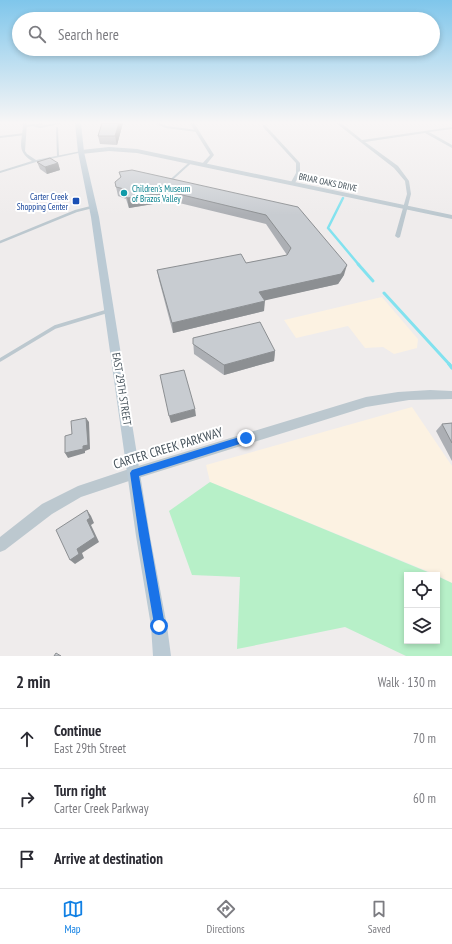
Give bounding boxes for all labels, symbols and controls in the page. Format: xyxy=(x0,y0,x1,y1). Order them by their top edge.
search box xyxy=(12,12,440,56)
icon: search xyxy=(26,23,48,45)
text: Search here xyxy=(58,25,119,44)
street label: BRIAR OAKS DRIVE xyxy=(298,170,358,194)
place label: Children's Museum of Brazos Valley xyxy=(132,183,191,204)
marker: Children's Museum of Brazos Valley xyxy=(119,188,129,198)
place label: Carter Creek Shopping Center xyxy=(17,191,69,212)
marker: Carter Creek Shopping Center xyxy=(71,196,81,206)
street label: EAST 29TH STREET xyxy=(109,351,135,427)
street label: CARTER CREEK PARKWAY xyxy=(111,423,225,473)
route end xyxy=(237,429,255,447)
map controls xyxy=(404,572,440,644)
button: locate xyxy=(404,572,440,608)
button: layers xyxy=(404,608,440,644)
route start xyxy=(150,617,168,635)
text: 2 min xyxy=(16,671,50,693)
text: Walk · 130 m xyxy=(378,674,436,691)
text: Continue xyxy=(54,721,101,740)
icon: ahead xyxy=(16,728,38,750)
text: 70 m xyxy=(413,730,436,747)
text: East 29th Street xyxy=(54,740,126,757)
text: Turn right xyxy=(54,781,106,800)
icon: right xyxy=(16,788,38,810)
text: 60 m xyxy=(413,790,436,807)
text: Carter Creek Parkway xyxy=(54,800,149,817)
icon: arrive xyxy=(16,848,38,870)
text: Arrive at destination xyxy=(54,849,163,868)
tab: Map xyxy=(62,898,84,936)
tab: Directions xyxy=(207,898,245,936)
tab: Saved xyxy=(368,898,390,936)

